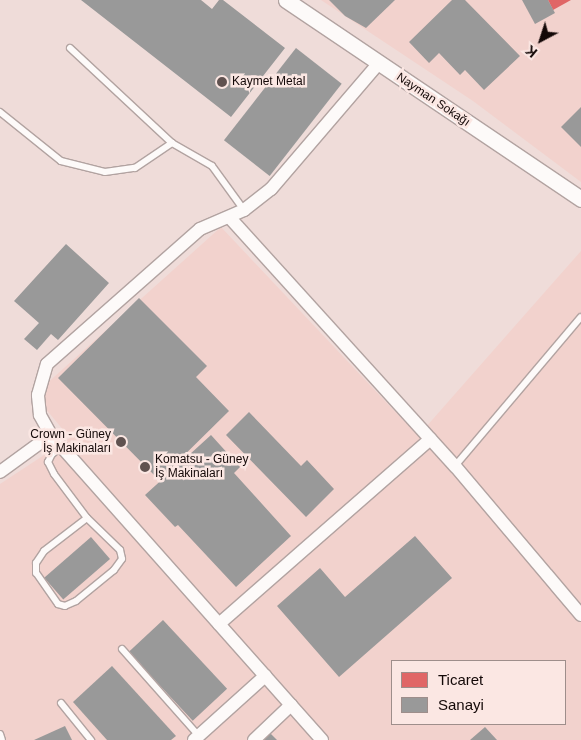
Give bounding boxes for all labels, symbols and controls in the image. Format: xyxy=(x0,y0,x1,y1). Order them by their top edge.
north arrow xyxy=(516,15,566,65)
text: K xyxy=(522,42,540,61)
street label: Nayman Sokağı xyxy=(394,70,472,130)
place label: Kaymet Metal xyxy=(232,75,305,89)
marker: Kaymet Metal xyxy=(216,76,228,88)
place label: Crown - Güney İş Makinaları xyxy=(30,428,111,456)
marker: Crown - Güney İş Makinaları xyxy=(115,436,127,448)
place label: Komatsu - Güney İş Makinaları xyxy=(155,453,248,481)
marker: Komatsu - Güney İş Makinaları xyxy=(139,461,151,473)
legend xyxy=(391,660,566,725)
text: Ticaret xyxy=(438,671,483,688)
text: Sanayi xyxy=(438,696,484,713)

